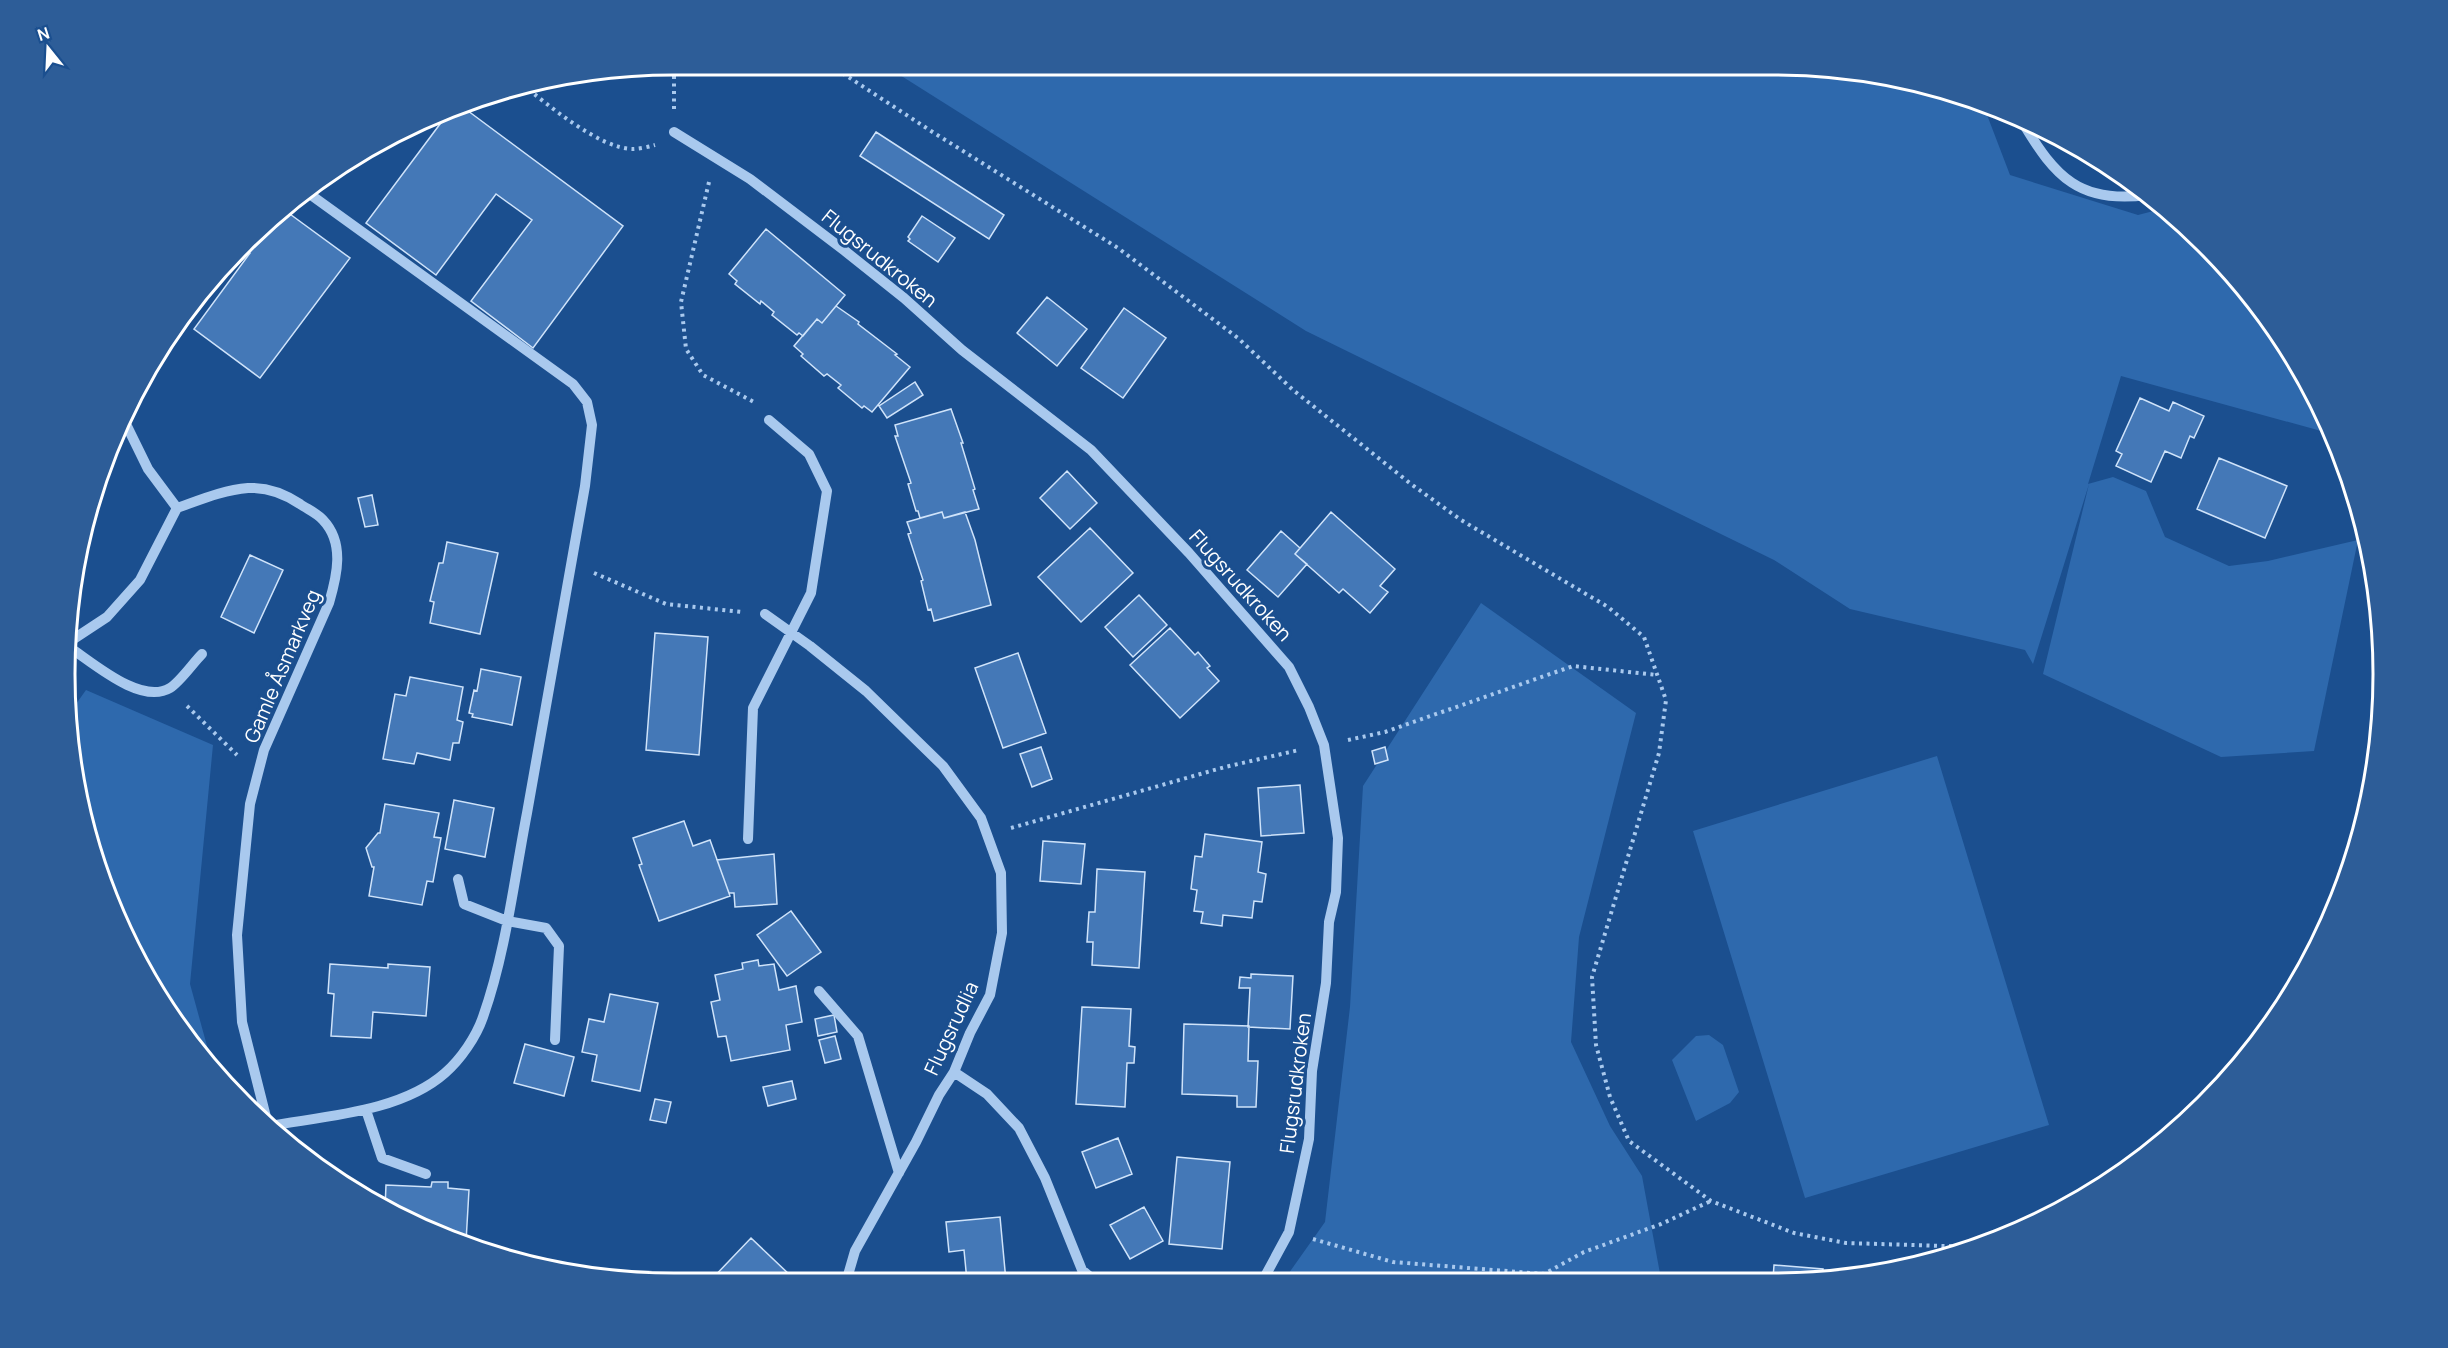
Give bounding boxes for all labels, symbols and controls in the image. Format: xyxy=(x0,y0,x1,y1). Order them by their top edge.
north arrow xyxy=(18,18,78,78)
text: N xyxy=(34,21,52,46)
street label: Flugsrudkroken xyxy=(816,203,944,313)
street label: Flugsrudkroken xyxy=(1184,523,1298,647)
street label: Gamle Åsmarkveg xyxy=(237,585,327,747)
street label: Flugsrudlia xyxy=(918,977,984,1079)
street label: Flugsrudkroken xyxy=(1273,1011,1317,1155)

